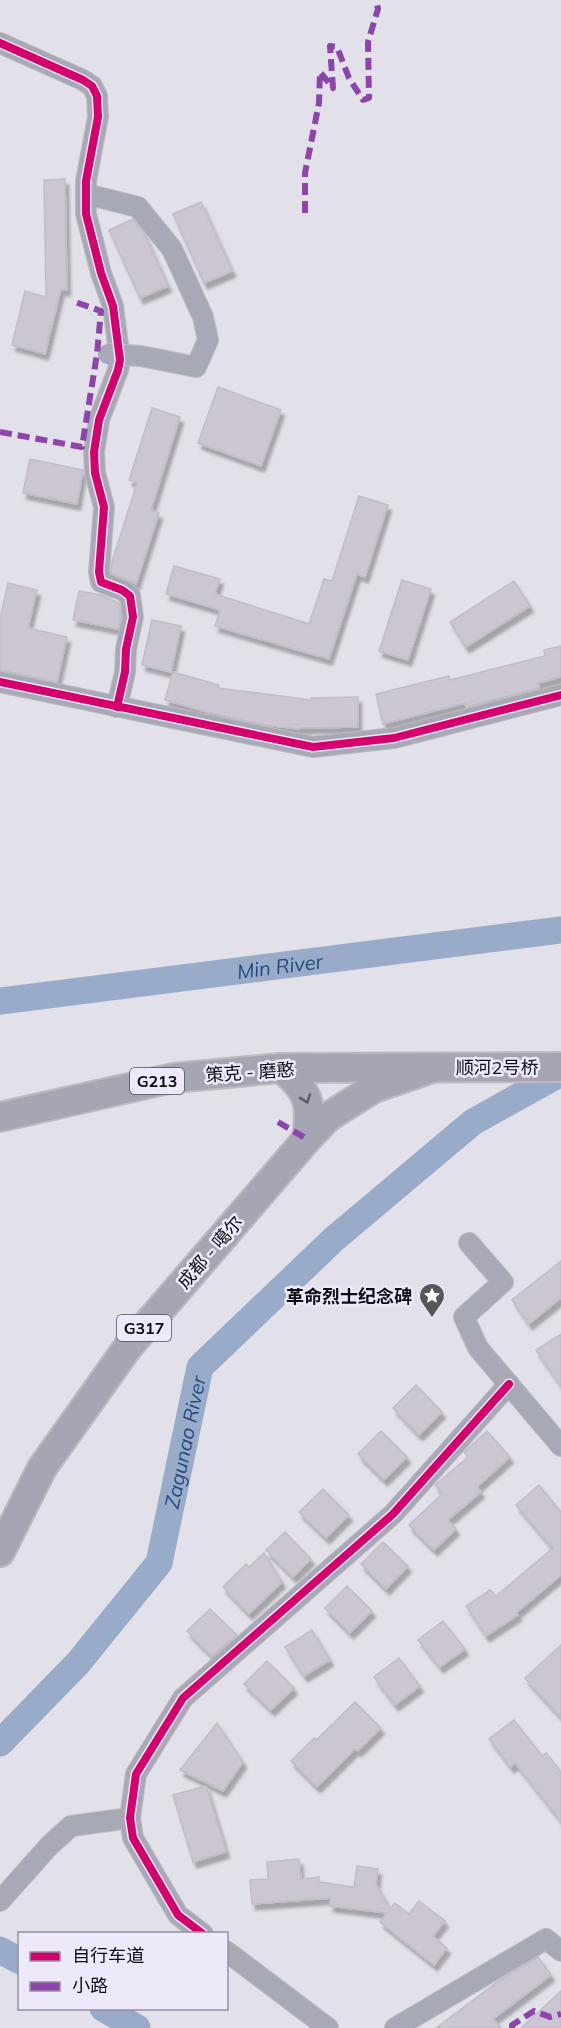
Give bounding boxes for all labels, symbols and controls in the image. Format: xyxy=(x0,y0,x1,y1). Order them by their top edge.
water label: Min River xyxy=(235,948,325,983)
street label: 顺河2号桥 xyxy=(456,1056,538,1079)
street label: 策克 - 磨憨 xyxy=(205,1057,295,1087)
road number: G213 xyxy=(130,1068,184,1094)
one-way arrow xyxy=(298,1093,311,1104)
street label: 成都 - 噶尔 xyxy=(172,1211,248,1293)
place icon: 革命烈士纪念碑 xyxy=(417,1281,447,1319)
place label: 革命烈士纪念碑 xyxy=(286,1285,412,1308)
road number: G317 xyxy=(117,1315,171,1341)
water label: Zagunao River xyxy=(158,1373,211,1511)
legend xyxy=(18,1932,228,2010)
text: 自行车道 xyxy=(72,1944,144,1967)
text: 小路 xyxy=(72,1974,108,1997)

